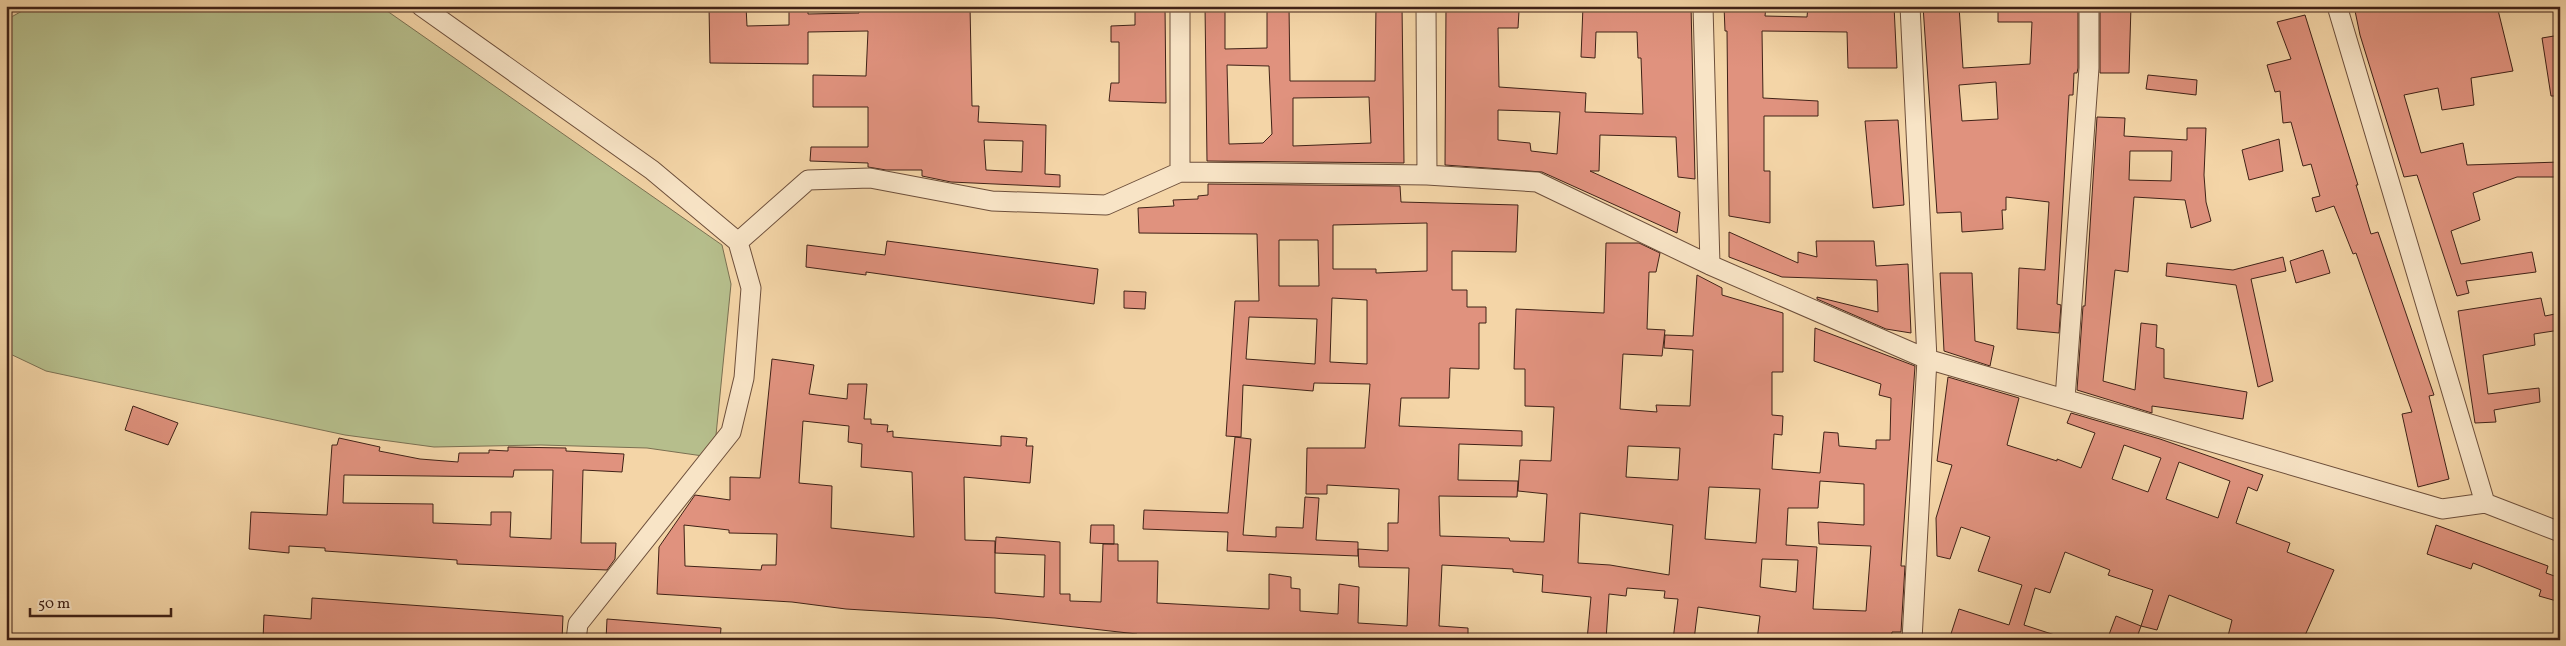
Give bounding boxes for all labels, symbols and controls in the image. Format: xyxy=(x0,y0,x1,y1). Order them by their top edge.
scale bar xyxy=(30,586,171,618)
text: 50 m xyxy=(38,594,70,615)

